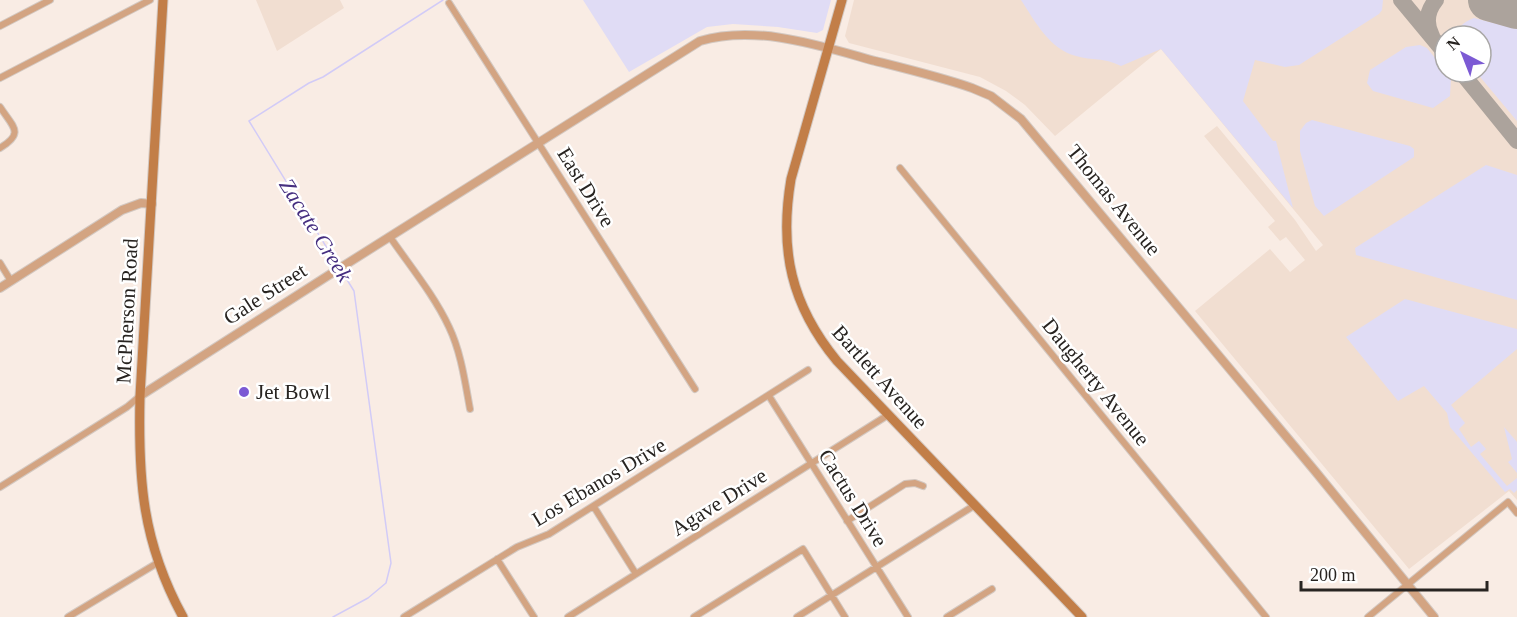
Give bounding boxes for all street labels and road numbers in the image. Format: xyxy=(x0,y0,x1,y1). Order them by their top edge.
street label: Thomas Avenue xyxy=(1062,140,1166,260)
street label: East Drive xyxy=(552,143,620,231)
street label: McPherson Road xyxy=(111,237,143,384)
street label: Gale Street xyxy=(219,258,311,330)
street label: Daugherty Avenue xyxy=(1037,314,1155,450)
street label: Bartlett Avenue xyxy=(827,320,933,434)
street label: Los Ebanos Drive xyxy=(528,433,670,531)
street label: Cactus Drive xyxy=(814,445,892,551)
street label: Agave Drive xyxy=(667,463,771,541)

